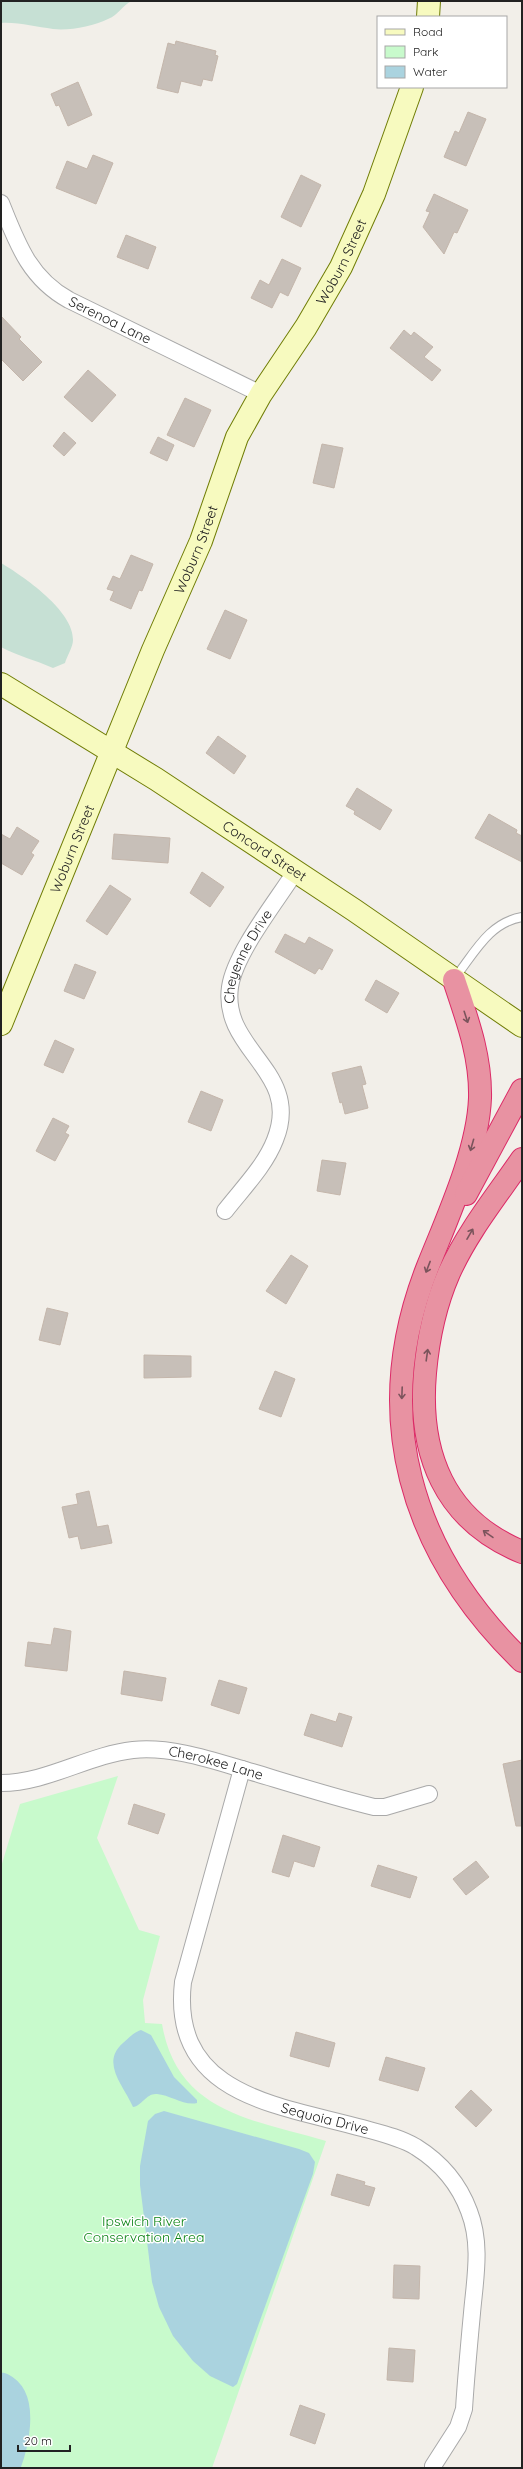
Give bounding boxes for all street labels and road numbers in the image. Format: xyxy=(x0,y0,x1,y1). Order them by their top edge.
street label: Woburn Street xyxy=(312,216,371,308)
street label: Serenoa Lane xyxy=(66,292,154,348)
street label: Woburn Street xyxy=(170,503,222,597)
street label: Woburn Street xyxy=(46,802,98,896)
street label: Concord Street xyxy=(219,817,310,885)
street label: Cheyenne Drive xyxy=(220,906,276,1004)
street label: Cherokee Lane xyxy=(167,1742,265,1784)
street label: Sequoia Drive xyxy=(279,2098,371,2138)

